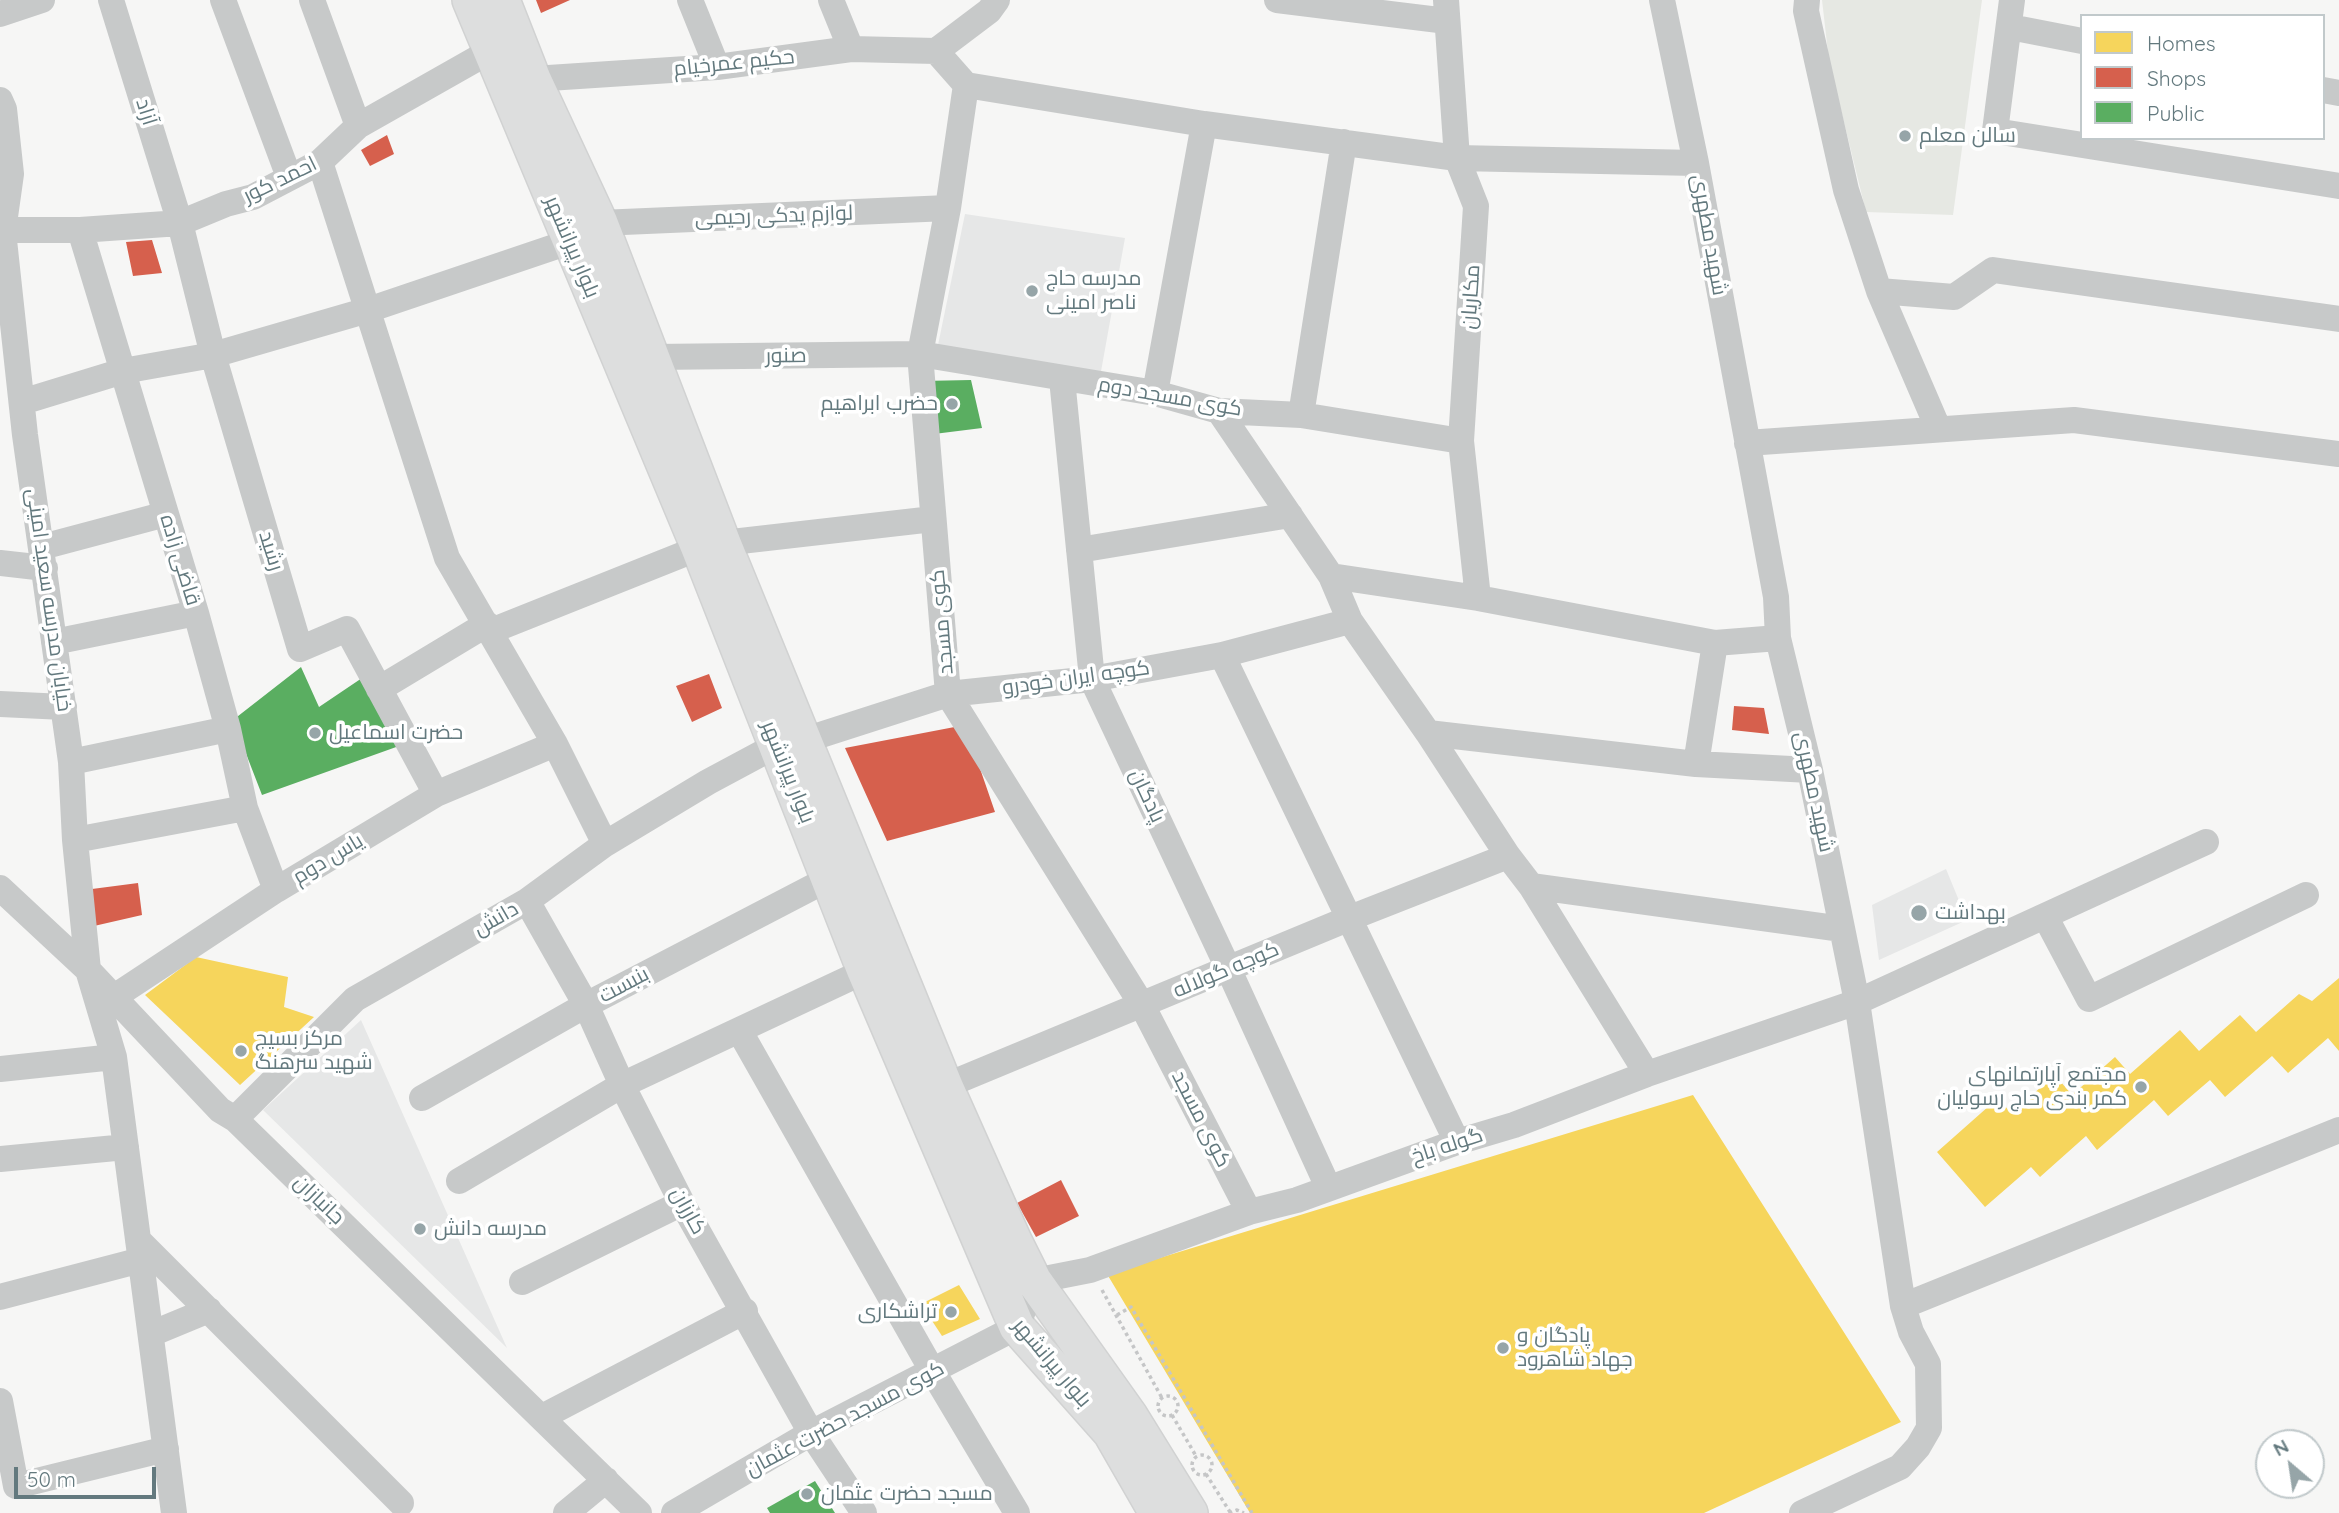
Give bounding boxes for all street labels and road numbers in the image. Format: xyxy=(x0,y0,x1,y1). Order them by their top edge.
street label: حکیم عمرخیام xyxy=(672,44,796,82)
street label: آزاد xyxy=(130,95,162,129)
street label: احمد کور xyxy=(239,151,321,209)
street label: شهید مطهری xyxy=(1686,172,1732,298)
street label: بلوار پیرانشهر xyxy=(539,192,605,302)
street label: لوازم یدکی رحیمی xyxy=(694,201,854,231)
street label: مکاریان xyxy=(1456,264,1486,330)
street label: صنور xyxy=(765,343,807,369)
street label: کوی مسجد دوم xyxy=(1096,372,1244,422)
street label: خیابان مدرسه سعید امینی xyxy=(21,487,77,713)
street label: قاضی زاده xyxy=(154,511,206,609)
street label: رشید xyxy=(253,528,289,574)
street label: کوی مسجد xyxy=(925,568,959,676)
street label: کوچه ایران خودرو xyxy=(1001,655,1151,701)
street label: بلوار پیرانشهر xyxy=(756,717,820,827)
street label: شهید مطهری xyxy=(1789,729,1839,855)
street label: پادگان xyxy=(1124,765,1170,827)
street label: یاس دوم xyxy=(288,828,368,890)
street label: دانش xyxy=(469,896,523,942)
street label: کوچه گولاله xyxy=(1169,936,1283,1004)
street label: بنبست xyxy=(595,961,653,1009)
street label: کوی مسجد xyxy=(1166,1066,1236,1172)
street label: گوله باخ xyxy=(1408,1123,1486,1169)
street label: جانبازان xyxy=(288,1170,350,1230)
street label: کارزان xyxy=(665,1183,711,1239)
street label: بلوار پیرانشهر xyxy=(1007,1313,1097,1413)
street label: کوی مسجد حضرت عثمان xyxy=(741,1356,949,1482)

